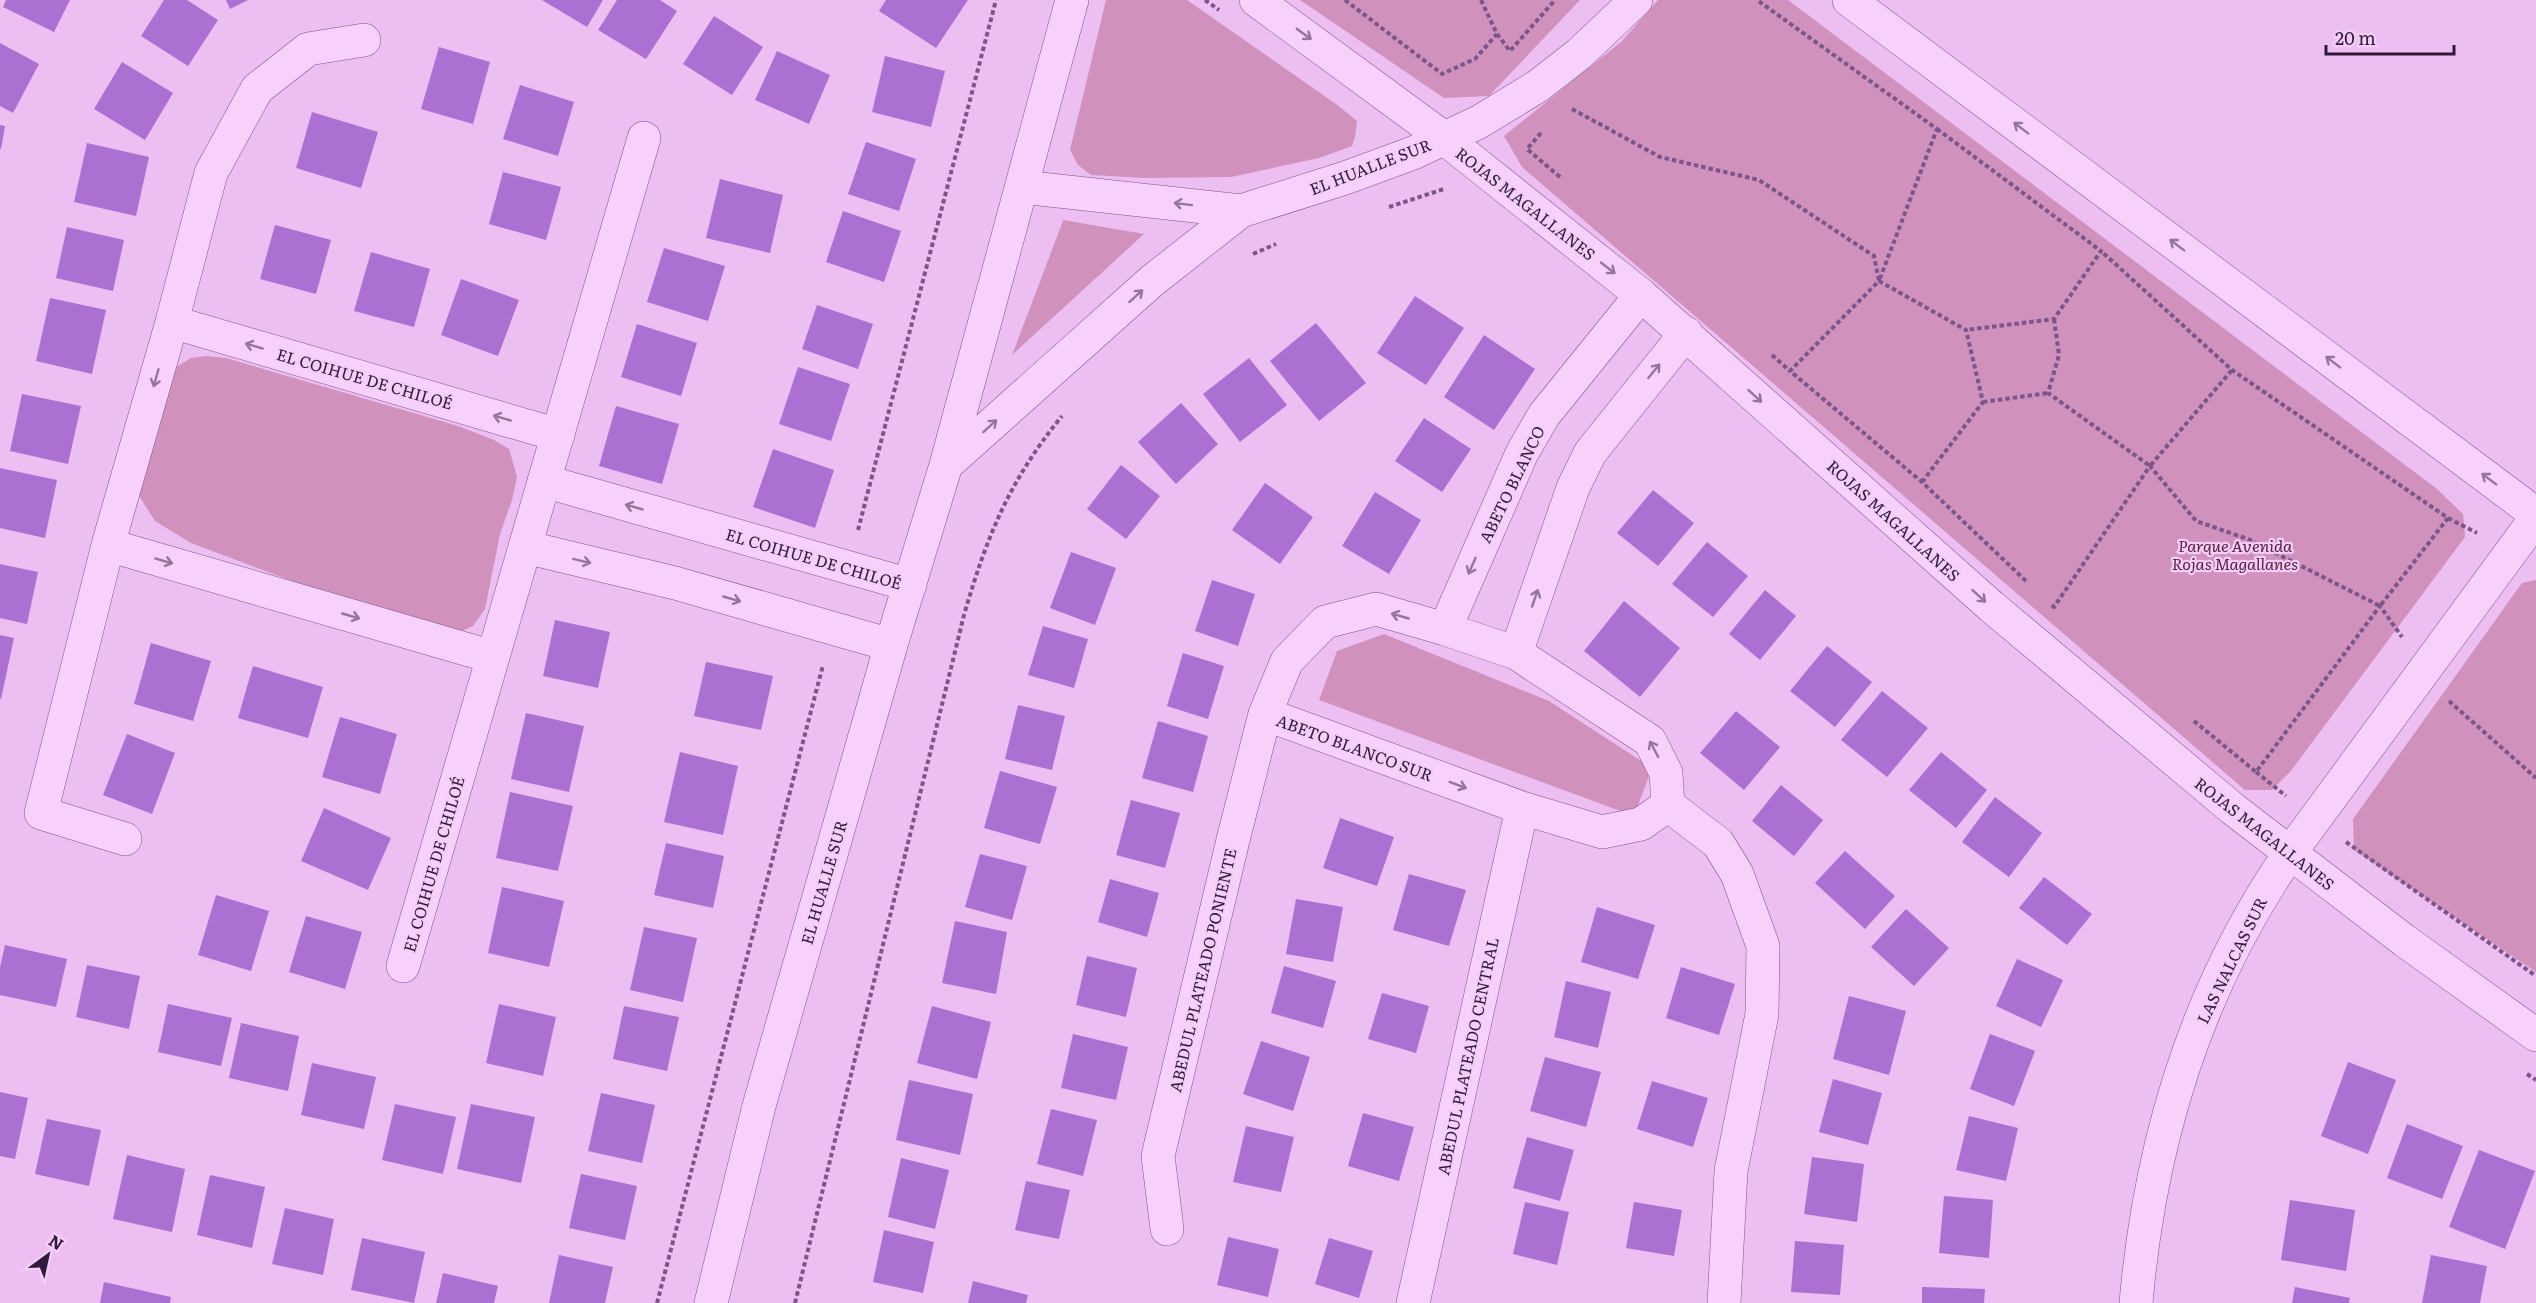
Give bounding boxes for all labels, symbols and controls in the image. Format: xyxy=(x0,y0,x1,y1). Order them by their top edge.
scale bar xyxy=(2326,18,2454,56)
text: 20 m xyxy=(2335,24,2376,51)
one-way arrow xyxy=(1295,28,1311,40)
one-way arrow xyxy=(2013,122,2029,135)
street label: EL HUALLE SUR xyxy=(1306,132,1435,200)
street label: ROJAS MAGALLANES xyxy=(1451,141,1601,265)
one-way arrow xyxy=(1173,198,1193,209)
one-way arrow xyxy=(2169,239,2185,252)
one-way arrow xyxy=(1599,262,1615,275)
one-way arrow xyxy=(1128,289,1143,303)
one-way arrow xyxy=(245,340,264,351)
street label: EL COIHUE DE CHILOÉ xyxy=(274,341,456,415)
one-way arrow xyxy=(2325,356,2341,368)
one-way arrow xyxy=(1648,363,1661,379)
one-way arrow xyxy=(150,368,161,387)
one-way arrow xyxy=(1748,389,1763,403)
one-way arrow xyxy=(492,412,511,424)
one-way arrow xyxy=(982,419,997,433)
street label: ABETO BLANCO xyxy=(1472,421,1550,547)
street label: ROJAS MAGALLANES xyxy=(1822,454,1966,586)
one-way arrow xyxy=(2482,472,2498,485)
one-way arrow xyxy=(625,501,644,512)
street label: EL COIHUE DE CHILOÉ xyxy=(723,521,905,595)
park label: Parque Avenida Rojas Magallanes xyxy=(2172,533,2298,575)
one-way arrow xyxy=(572,555,591,567)
one-way arrow xyxy=(154,556,173,567)
one-way arrow xyxy=(1466,556,1477,574)
one-way arrow xyxy=(1530,588,1541,607)
one-way arrow xyxy=(1971,589,1986,603)
one-way arrow xyxy=(722,594,741,605)
one-way arrow xyxy=(1391,610,1410,621)
one-way arrow xyxy=(341,611,360,622)
street label: ABETO BLANCO SUR xyxy=(1273,707,1437,787)
one-way arrow xyxy=(1647,740,1659,758)
street label: ROJAS MAGALLANES xyxy=(2190,771,2340,895)
street label: EL COIHUE DE CHILOÉ xyxy=(396,773,470,955)
one-way arrow xyxy=(1448,780,1467,791)
street label: EL HUALLE SUR xyxy=(794,817,852,947)
street label: ABEDUL PLATEADO PONIENTE xyxy=(1162,846,1242,1094)
street label: LAS NALCAS SUR xyxy=(2190,892,2272,1028)
street label: ABEDUL PLATEADO CENTRAL xyxy=(1430,935,1504,1177)
north arrow xyxy=(18,1225,78,1285)
text: N xyxy=(45,1228,69,1255)

